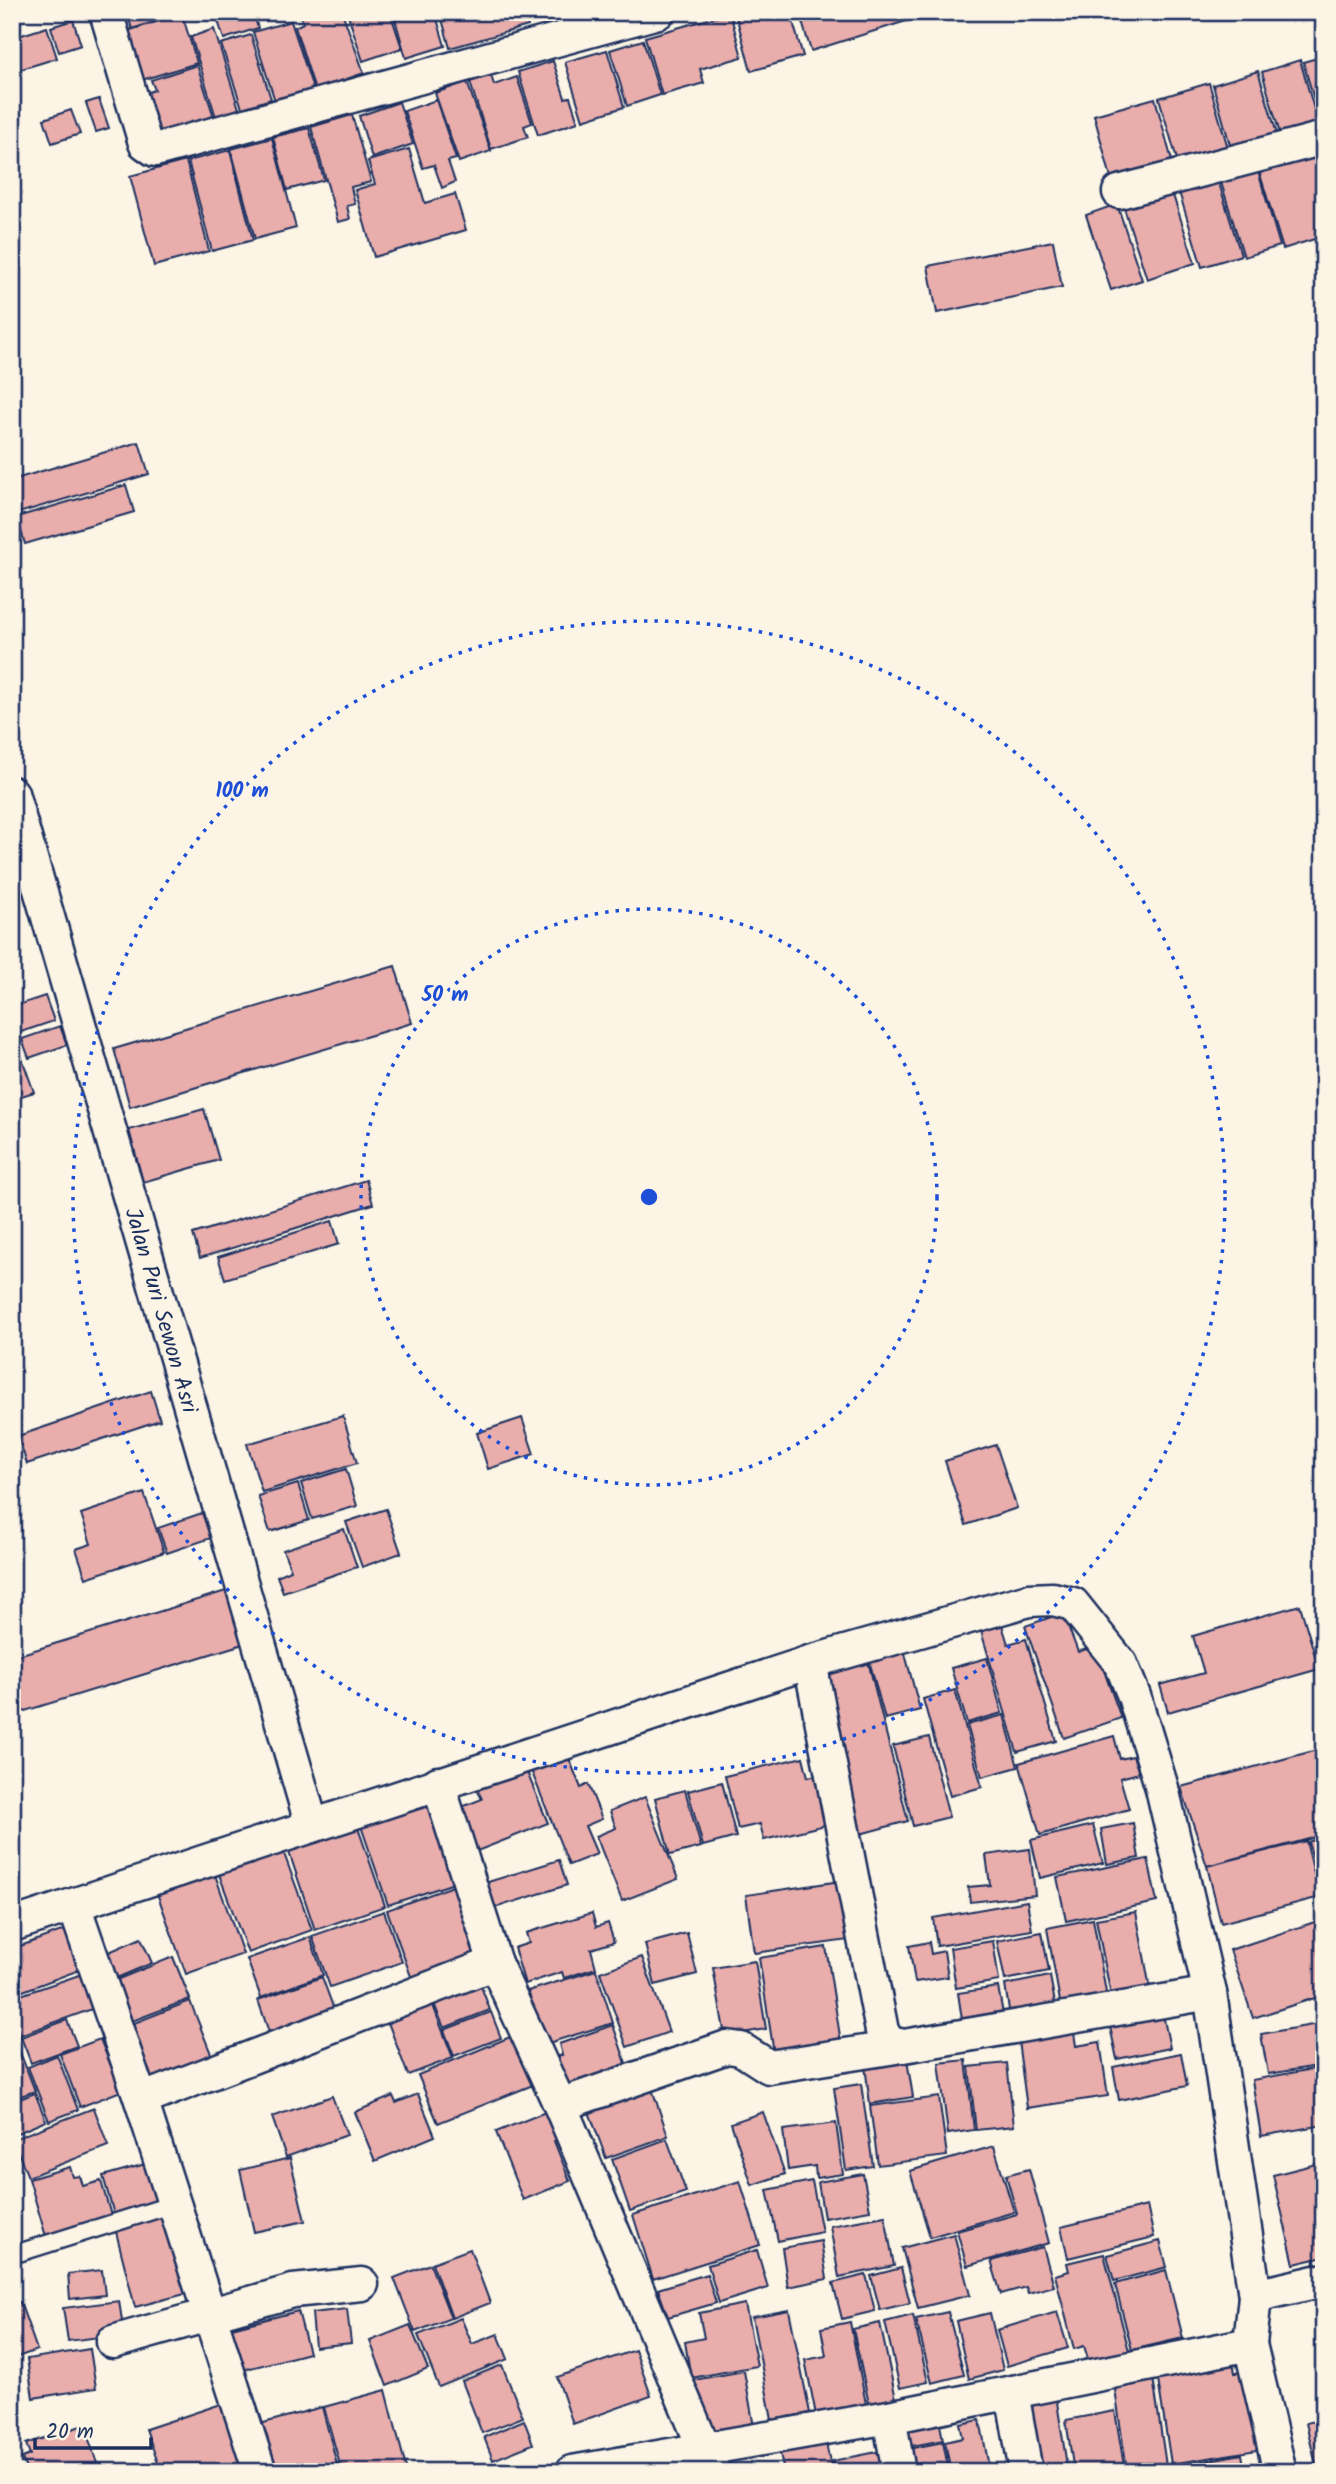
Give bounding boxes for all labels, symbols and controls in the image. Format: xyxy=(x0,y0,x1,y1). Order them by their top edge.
text: 100 m xyxy=(215,775,269,808)
text: 50 m xyxy=(421,979,468,1012)
centre of rings xyxy=(637,1185,661,1209)
street label: Jalan Puri Sewon Asri xyxy=(114,1204,207,1419)
scale bar xyxy=(35,2407,150,2451)
text: 20 m xyxy=(46,2416,94,2449)

